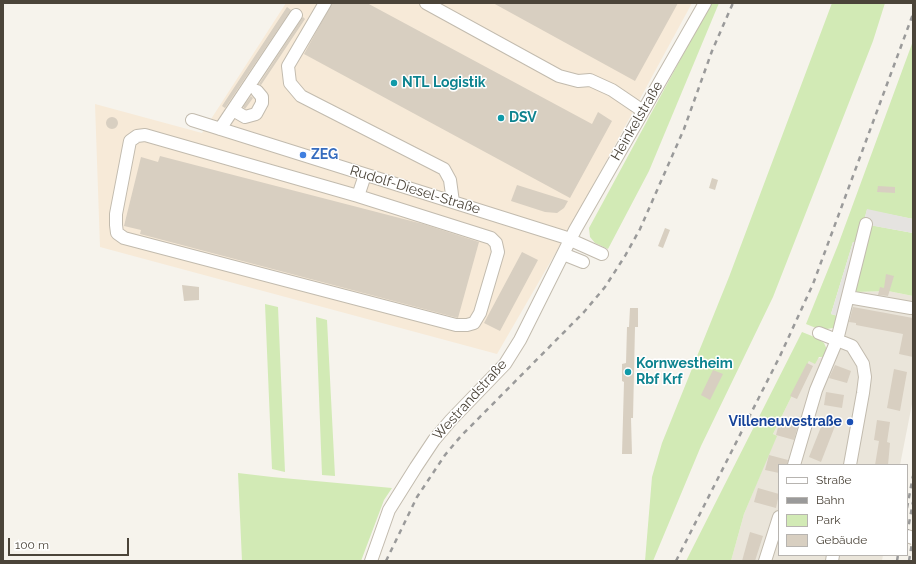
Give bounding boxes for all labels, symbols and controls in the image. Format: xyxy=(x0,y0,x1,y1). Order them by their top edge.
place label: NTL Logistik xyxy=(402,75,486,91)
marker: NTL Logistik xyxy=(389,78,399,88)
street label: Heinkelstraße xyxy=(608,78,666,164)
place label: DSV xyxy=(509,110,537,126)
marker: DSV xyxy=(496,113,506,123)
place label: ZEG xyxy=(311,147,338,163)
marker: ZEG xyxy=(298,150,308,160)
street label: Rudolf-Diesel-Straße xyxy=(348,162,482,218)
street label: Westrandstraße xyxy=(429,356,511,444)
place label: Kornwestheim Rbf Krf xyxy=(636,356,733,388)
marker: Kornwestheim Rbf Krf xyxy=(623,367,633,377)
place label: Villeneuvestraße xyxy=(729,414,842,430)
marker: Villeneuvestraße xyxy=(845,417,855,427)
legend xyxy=(778,464,908,556)
text: Straße xyxy=(816,473,852,487)
text: Bahn xyxy=(816,493,845,507)
text: Park xyxy=(816,513,841,527)
scale bar xyxy=(10,530,131,556)
text: Gebäude xyxy=(816,533,867,547)
text: 100 m xyxy=(15,538,49,552)

